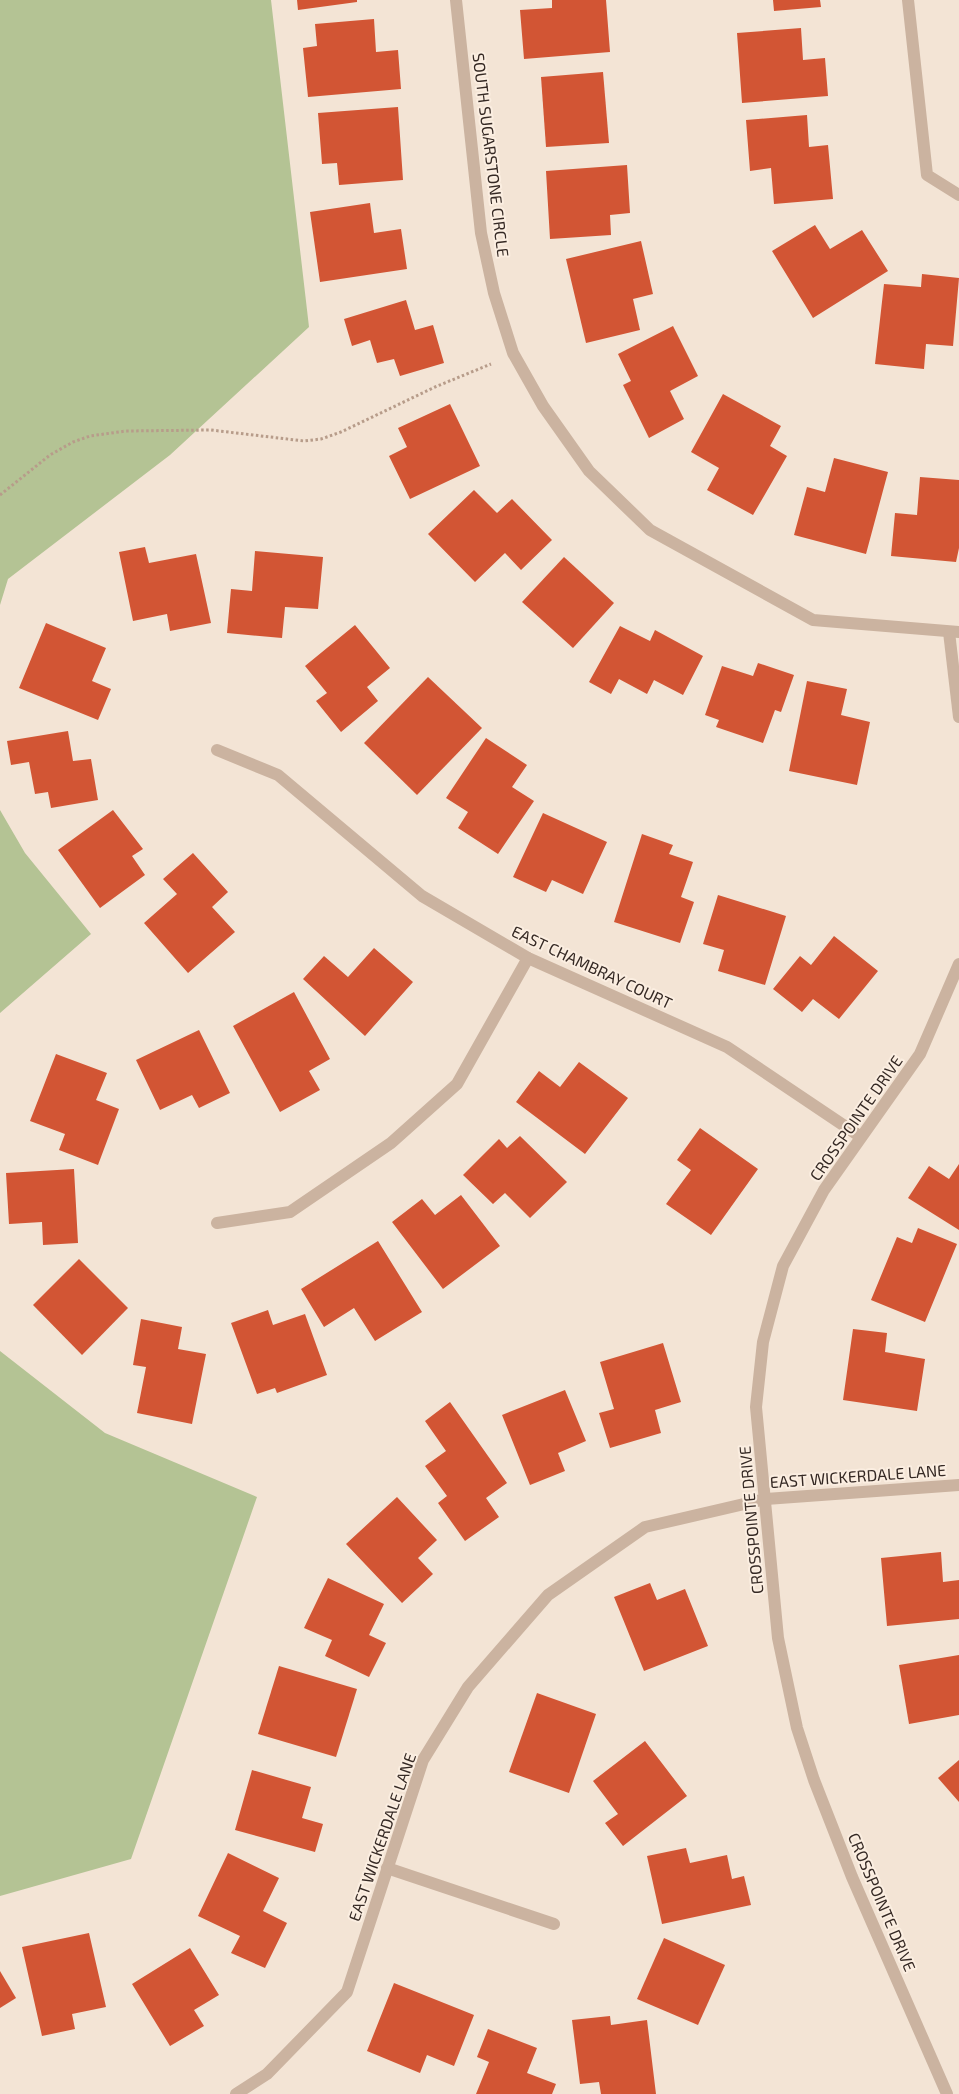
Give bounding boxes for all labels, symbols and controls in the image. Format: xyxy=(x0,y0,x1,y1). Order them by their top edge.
street label: SOUTH SUGARSTONE CIRCLE xyxy=(470,52,513,258)
street label: EAST CHAMBRAY COURT xyxy=(509,921,675,1012)
street label: CROSSPOINTE DRIVE xyxy=(805,1051,906,1184)
street label: CROSSPOINTE DRIVE xyxy=(735,1445,766,1595)
street label: EAST WICKERDALE LANE xyxy=(769,1460,947,1491)
street label: EAST WICKERDALE LANE xyxy=(344,1750,419,1923)
street label: CROSSPOINTE DRIVE xyxy=(845,1830,920,1974)

